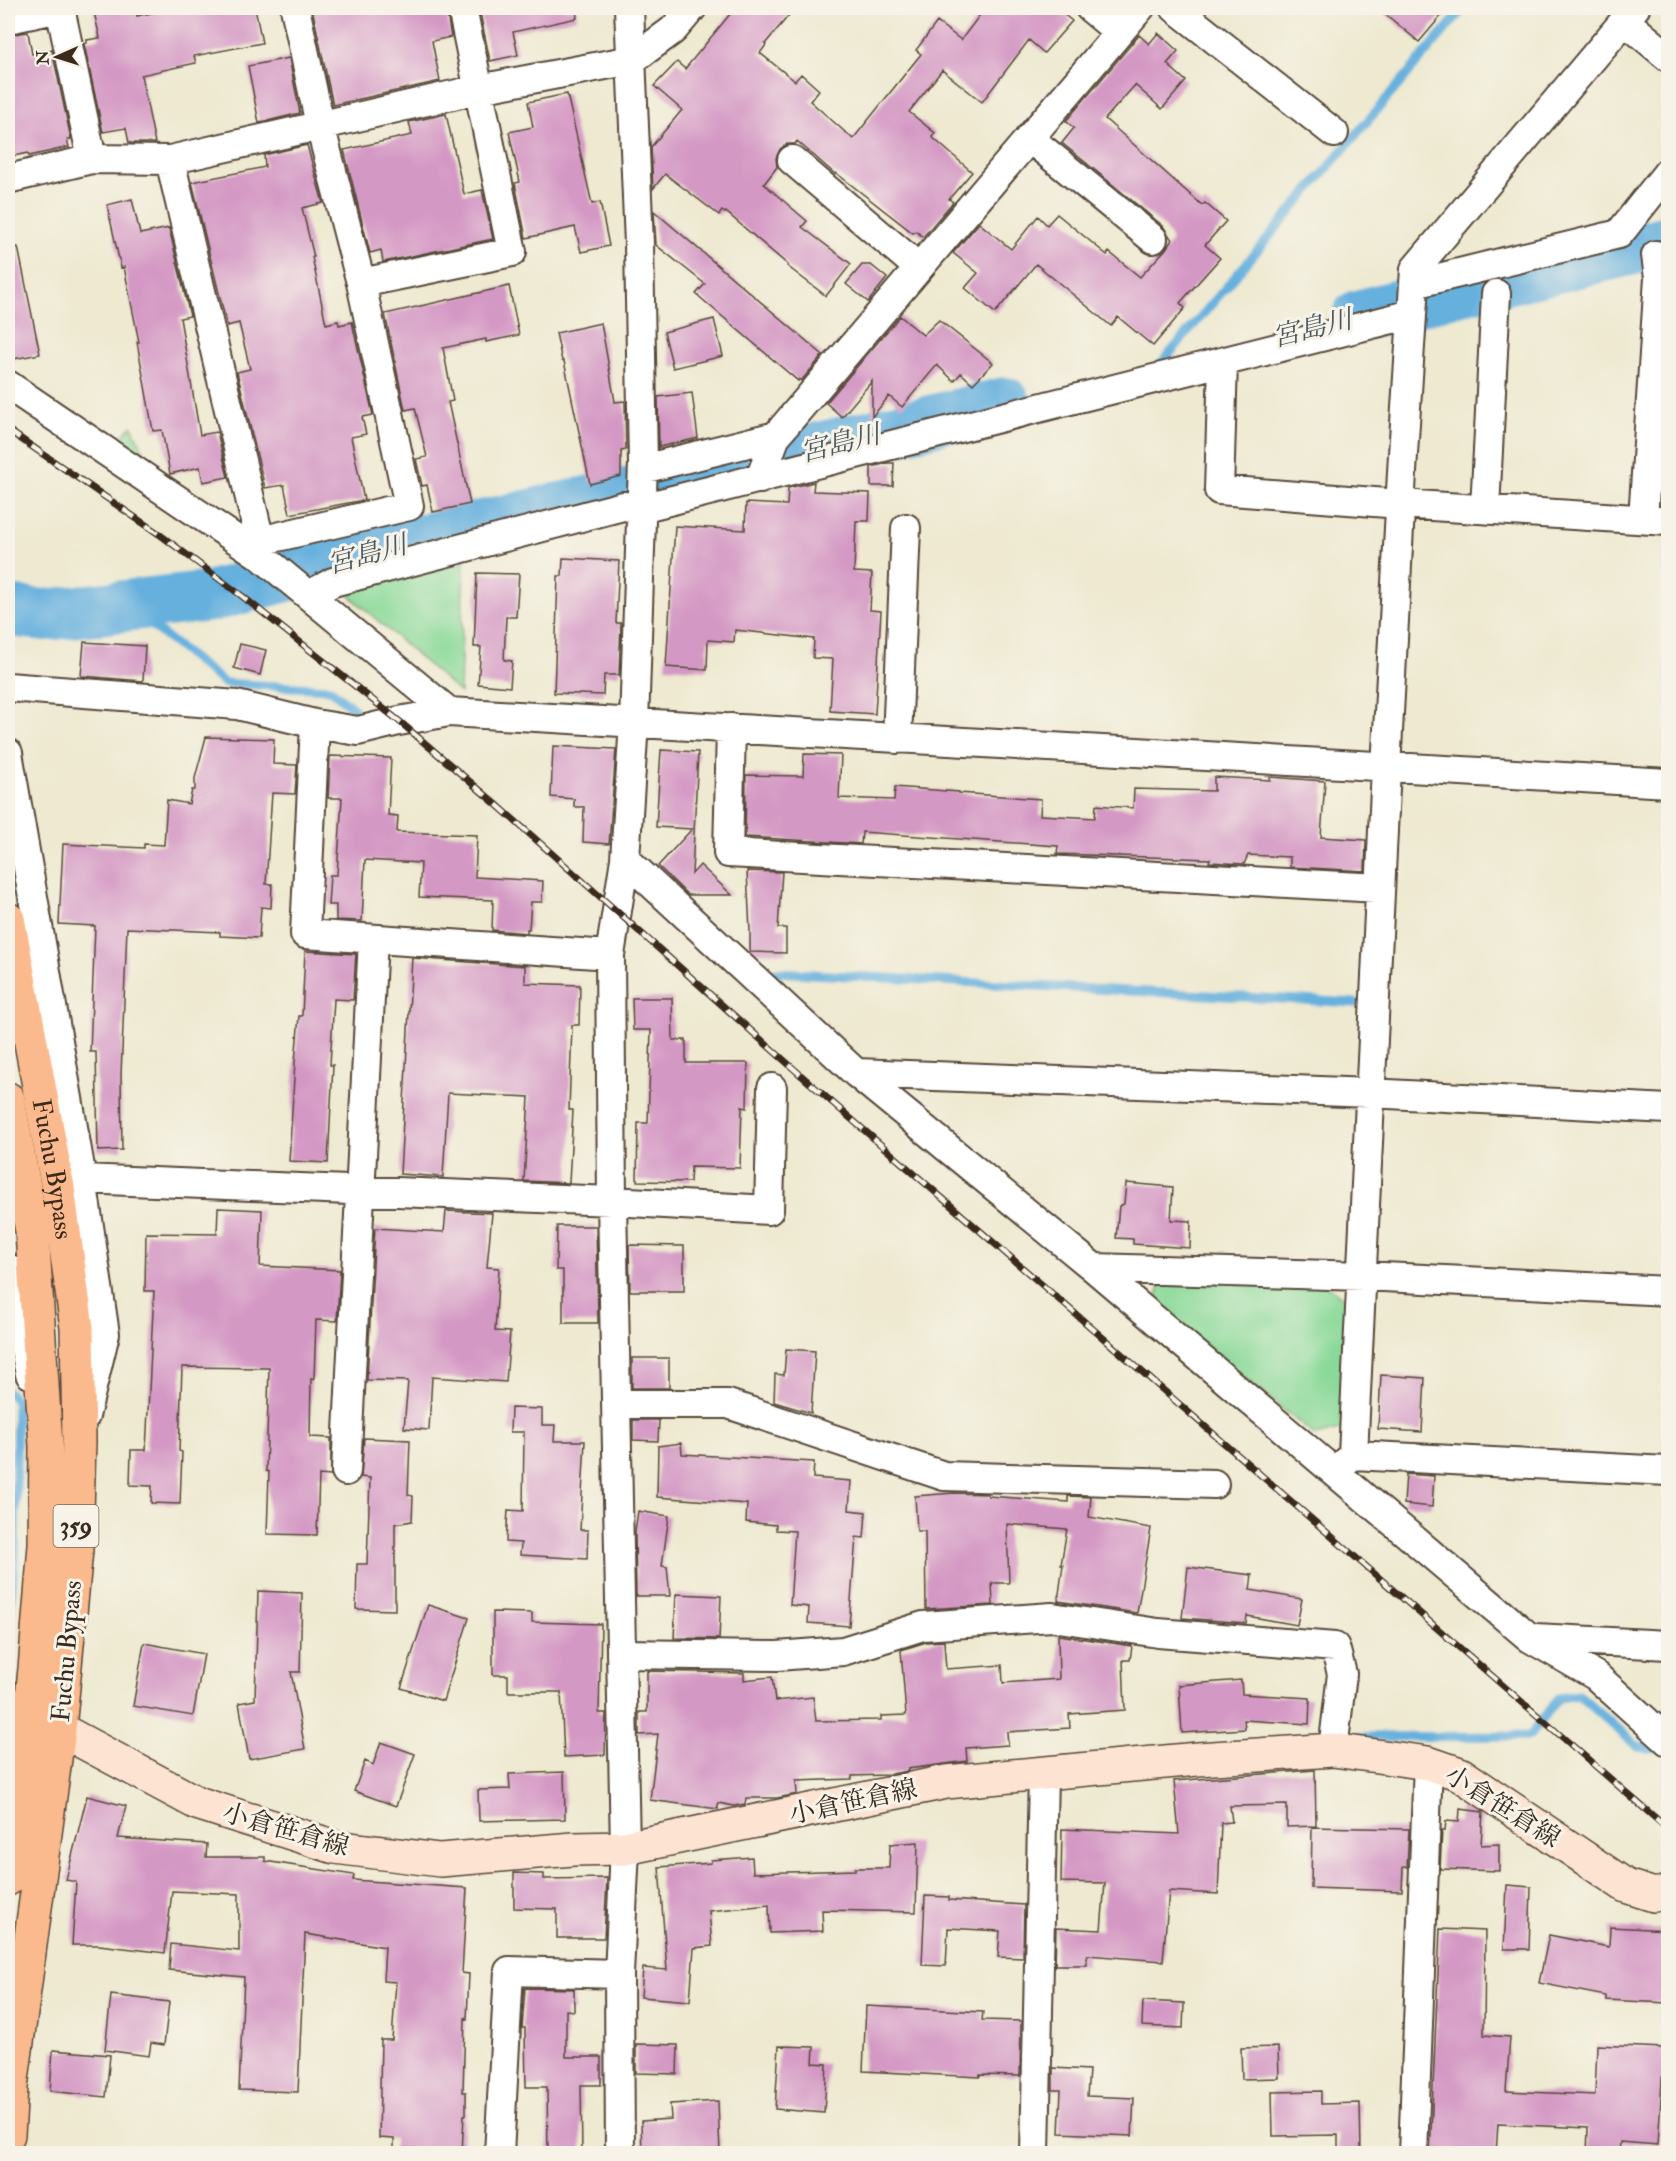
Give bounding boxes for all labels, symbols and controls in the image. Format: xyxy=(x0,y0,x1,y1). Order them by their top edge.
north arrow xyxy=(27,27,87,87)
text: N xyxy=(33,49,53,66)
water label: 宮島川 xyxy=(1269,302,1358,354)
water label: 宮島川 xyxy=(797,417,886,469)
water label: 宮島川 xyxy=(324,527,413,581)
street label: Fuchu Bypass xyxy=(25,1096,80,1241)
road number: 359 xyxy=(54,1505,98,1547)
street label: Fuchu Bypass xyxy=(45,1579,90,1723)
street label: 小倉笹倉線 xyxy=(1439,1759,1566,1855)
street label: 小倉笹倉線 xyxy=(786,1773,920,1831)
street label: 小倉笹倉線 xyxy=(219,1797,353,1863)

